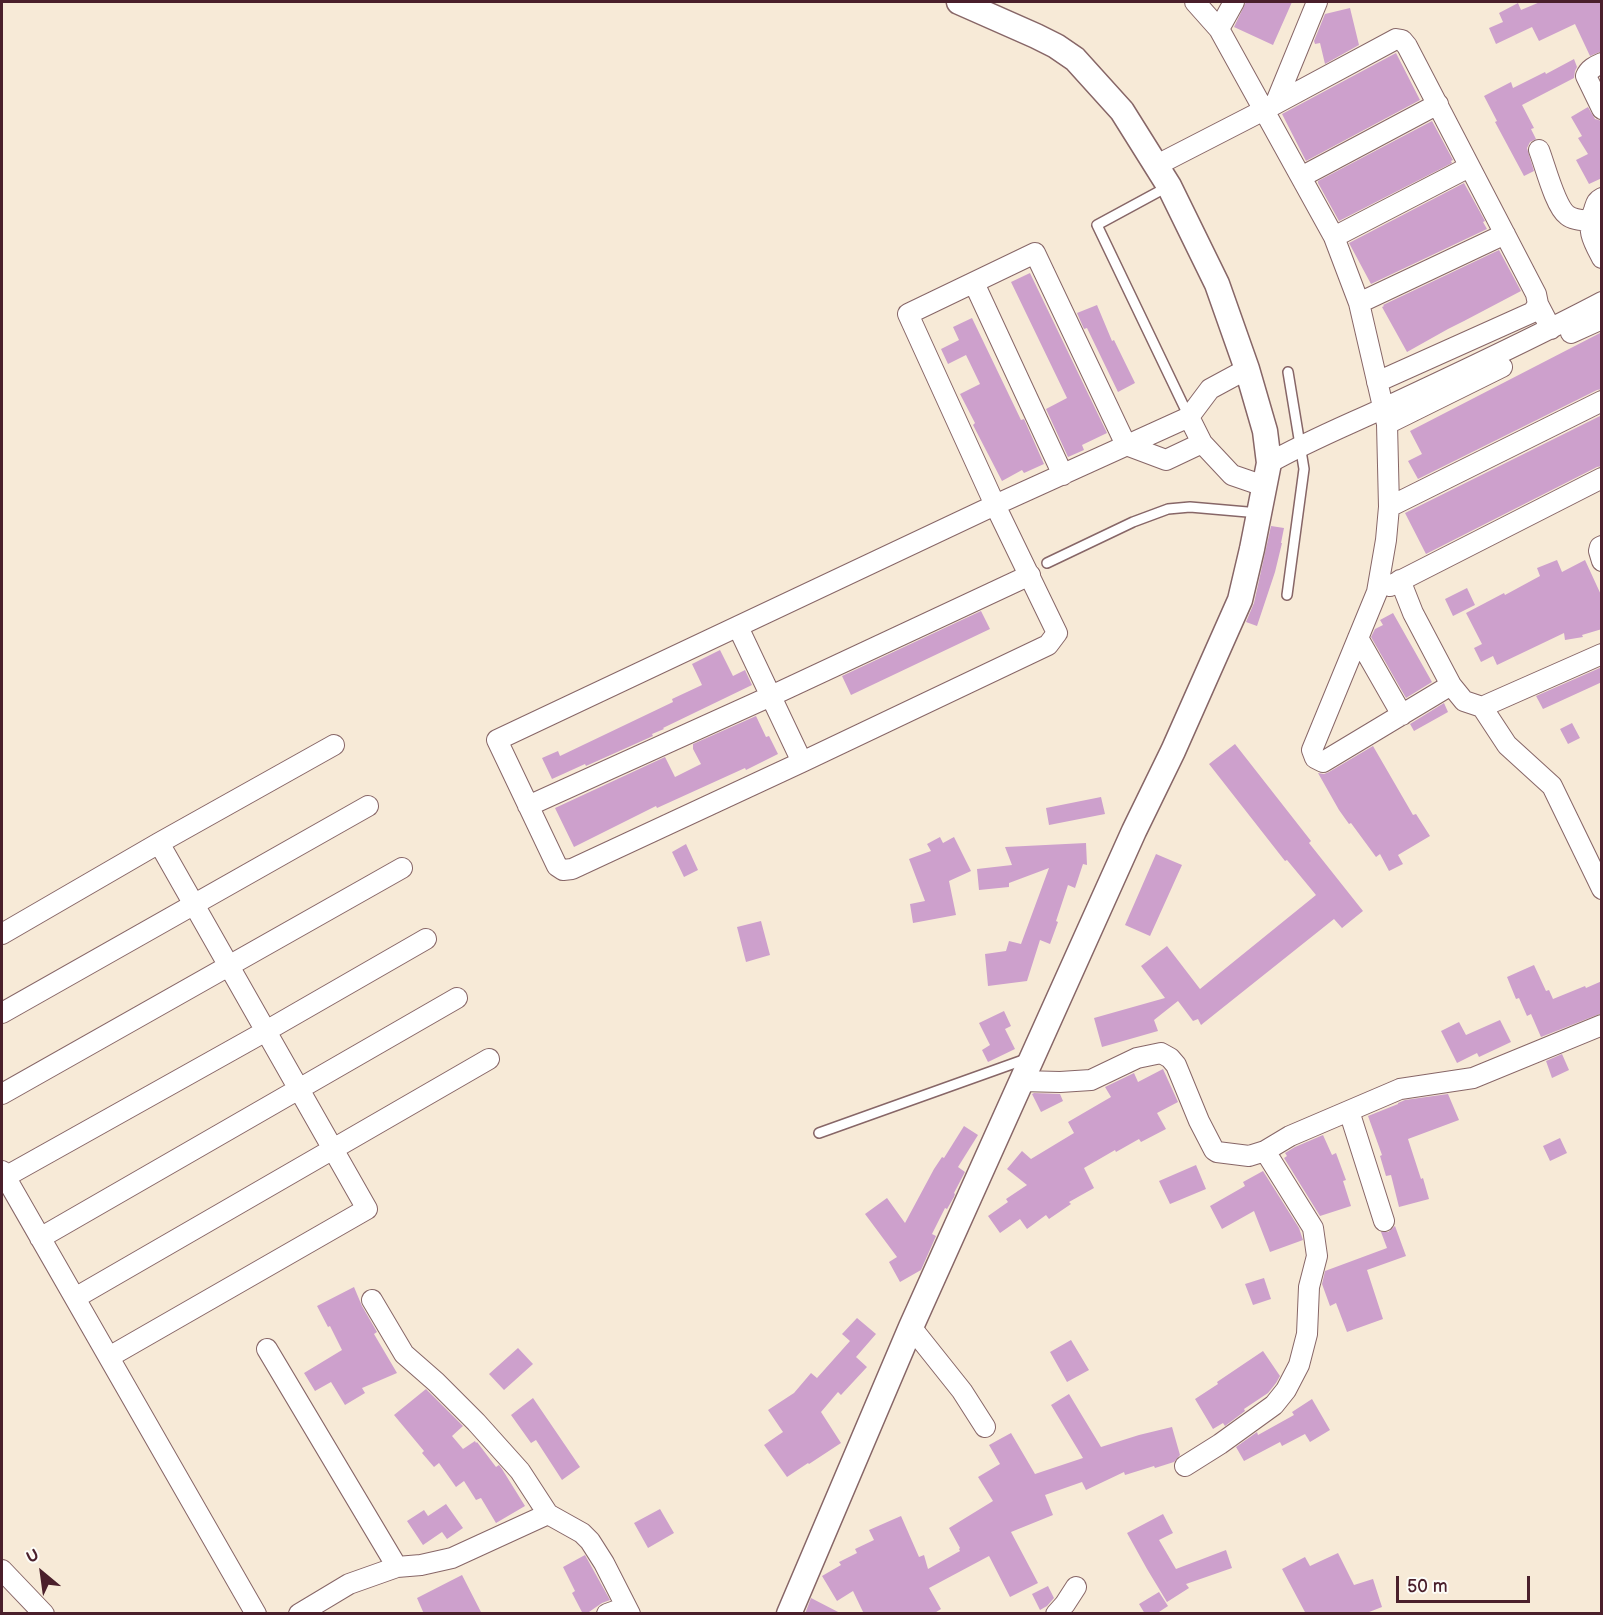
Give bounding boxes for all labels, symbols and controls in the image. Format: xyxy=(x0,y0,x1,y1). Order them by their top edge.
north arrow xyxy=(12,1543,72,1603)
text: U xyxy=(23,1546,43,1568)
scale bar xyxy=(1399,1564,1532,1602)
text: 50 m xyxy=(1407,1576,1448,1597)

